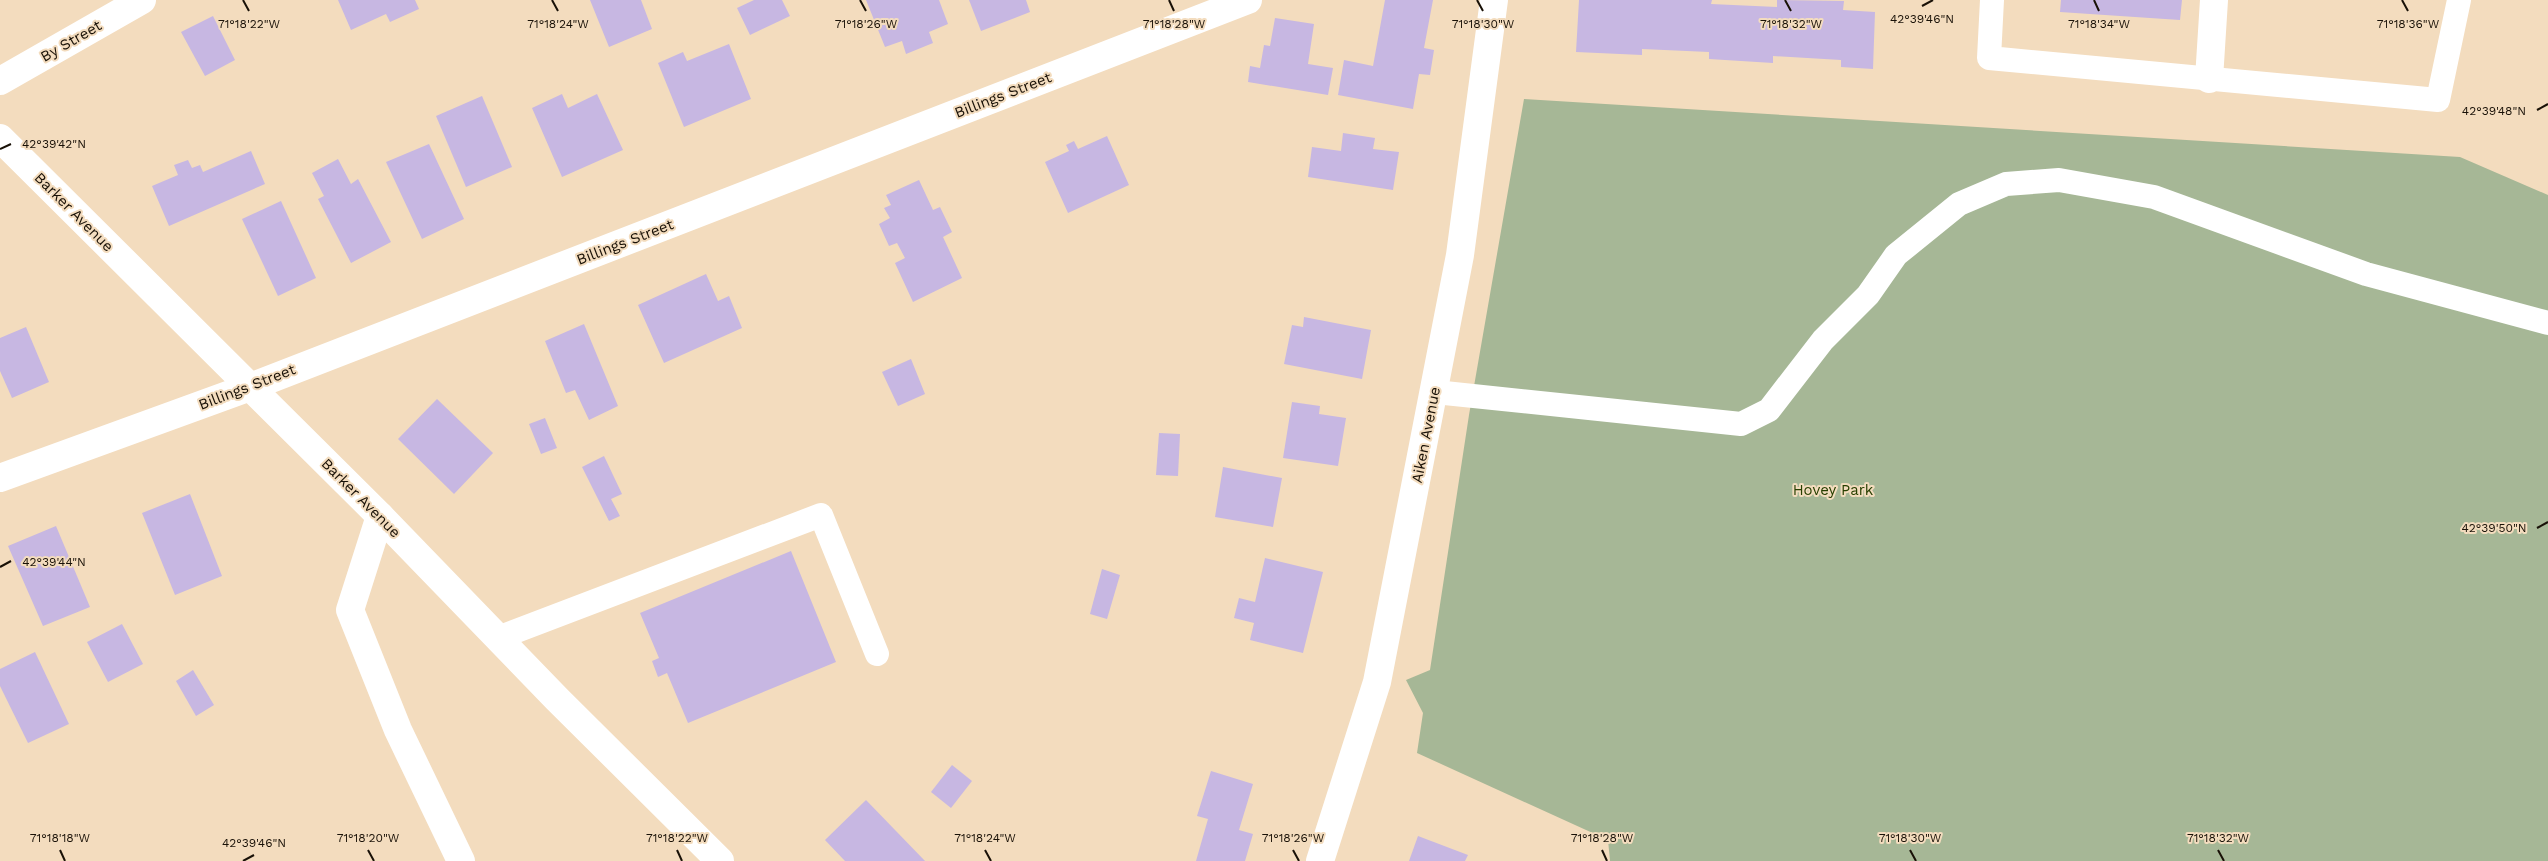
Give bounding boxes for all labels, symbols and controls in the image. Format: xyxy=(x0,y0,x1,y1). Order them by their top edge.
text: 42°39'46"N xyxy=(1890,12,1954,26)
street label: By Street xyxy=(37,16,105,66)
text: 71°18'22"W xyxy=(218,17,281,31)
text: 71°18'24"W xyxy=(527,17,589,31)
text: 71°18'26"W xyxy=(835,17,898,31)
text: 71°18'28"W xyxy=(1143,17,1206,31)
text: 71°18'30"W xyxy=(1452,17,1515,31)
text: 71°18'32"W xyxy=(1760,17,1823,31)
text: 71°18'34"W xyxy=(2068,17,2130,31)
text: 71°18'36"W xyxy=(2377,17,2440,31)
street label: Billings Street xyxy=(952,68,1055,122)
text: 42°39'48"N xyxy=(2462,104,2526,118)
text: 42°39'42"N xyxy=(22,137,86,151)
street label: Barker Avenue xyxy=(31,169,117,255)
street label: Billings Street xyxy=(574,215,677,269)
street label: Billings Street xyxy=(196,360,299,414)
street label: Aiken Avenue xyxy=(1408,385,1444,485)
street label: Barker Avenue xyxy=(318,455,404,541)
park label: Hovey Park xyxy=(1793,481,1874,499)
text: 42°39'50"N xyxy=(2461,521,2527,535)
text: 42°39'44"N xyxy=(22,555,86,569)
text: 71°18'18"W xyxy=(30,831,91,845)
text: 71°18'20"W xyxy=(337,831,400,845)
text: 71°18'22"W xyxy=(646,831,709,845)
text: 71°18'24"W xyxy=(954,831,1016,845)
text: 71°18'26"W xyxy=(1262,831,1325,845)
text: 71°18'28"W xyxy=(1571,831,1634,845)
text: 71°18'30"W xyxy=(1879,831,1942,845)
text: 71°18'32"W xyxy=(2187,831,2250,845)
text: 42°39'46"N xyxy=(222,836,286,850)

